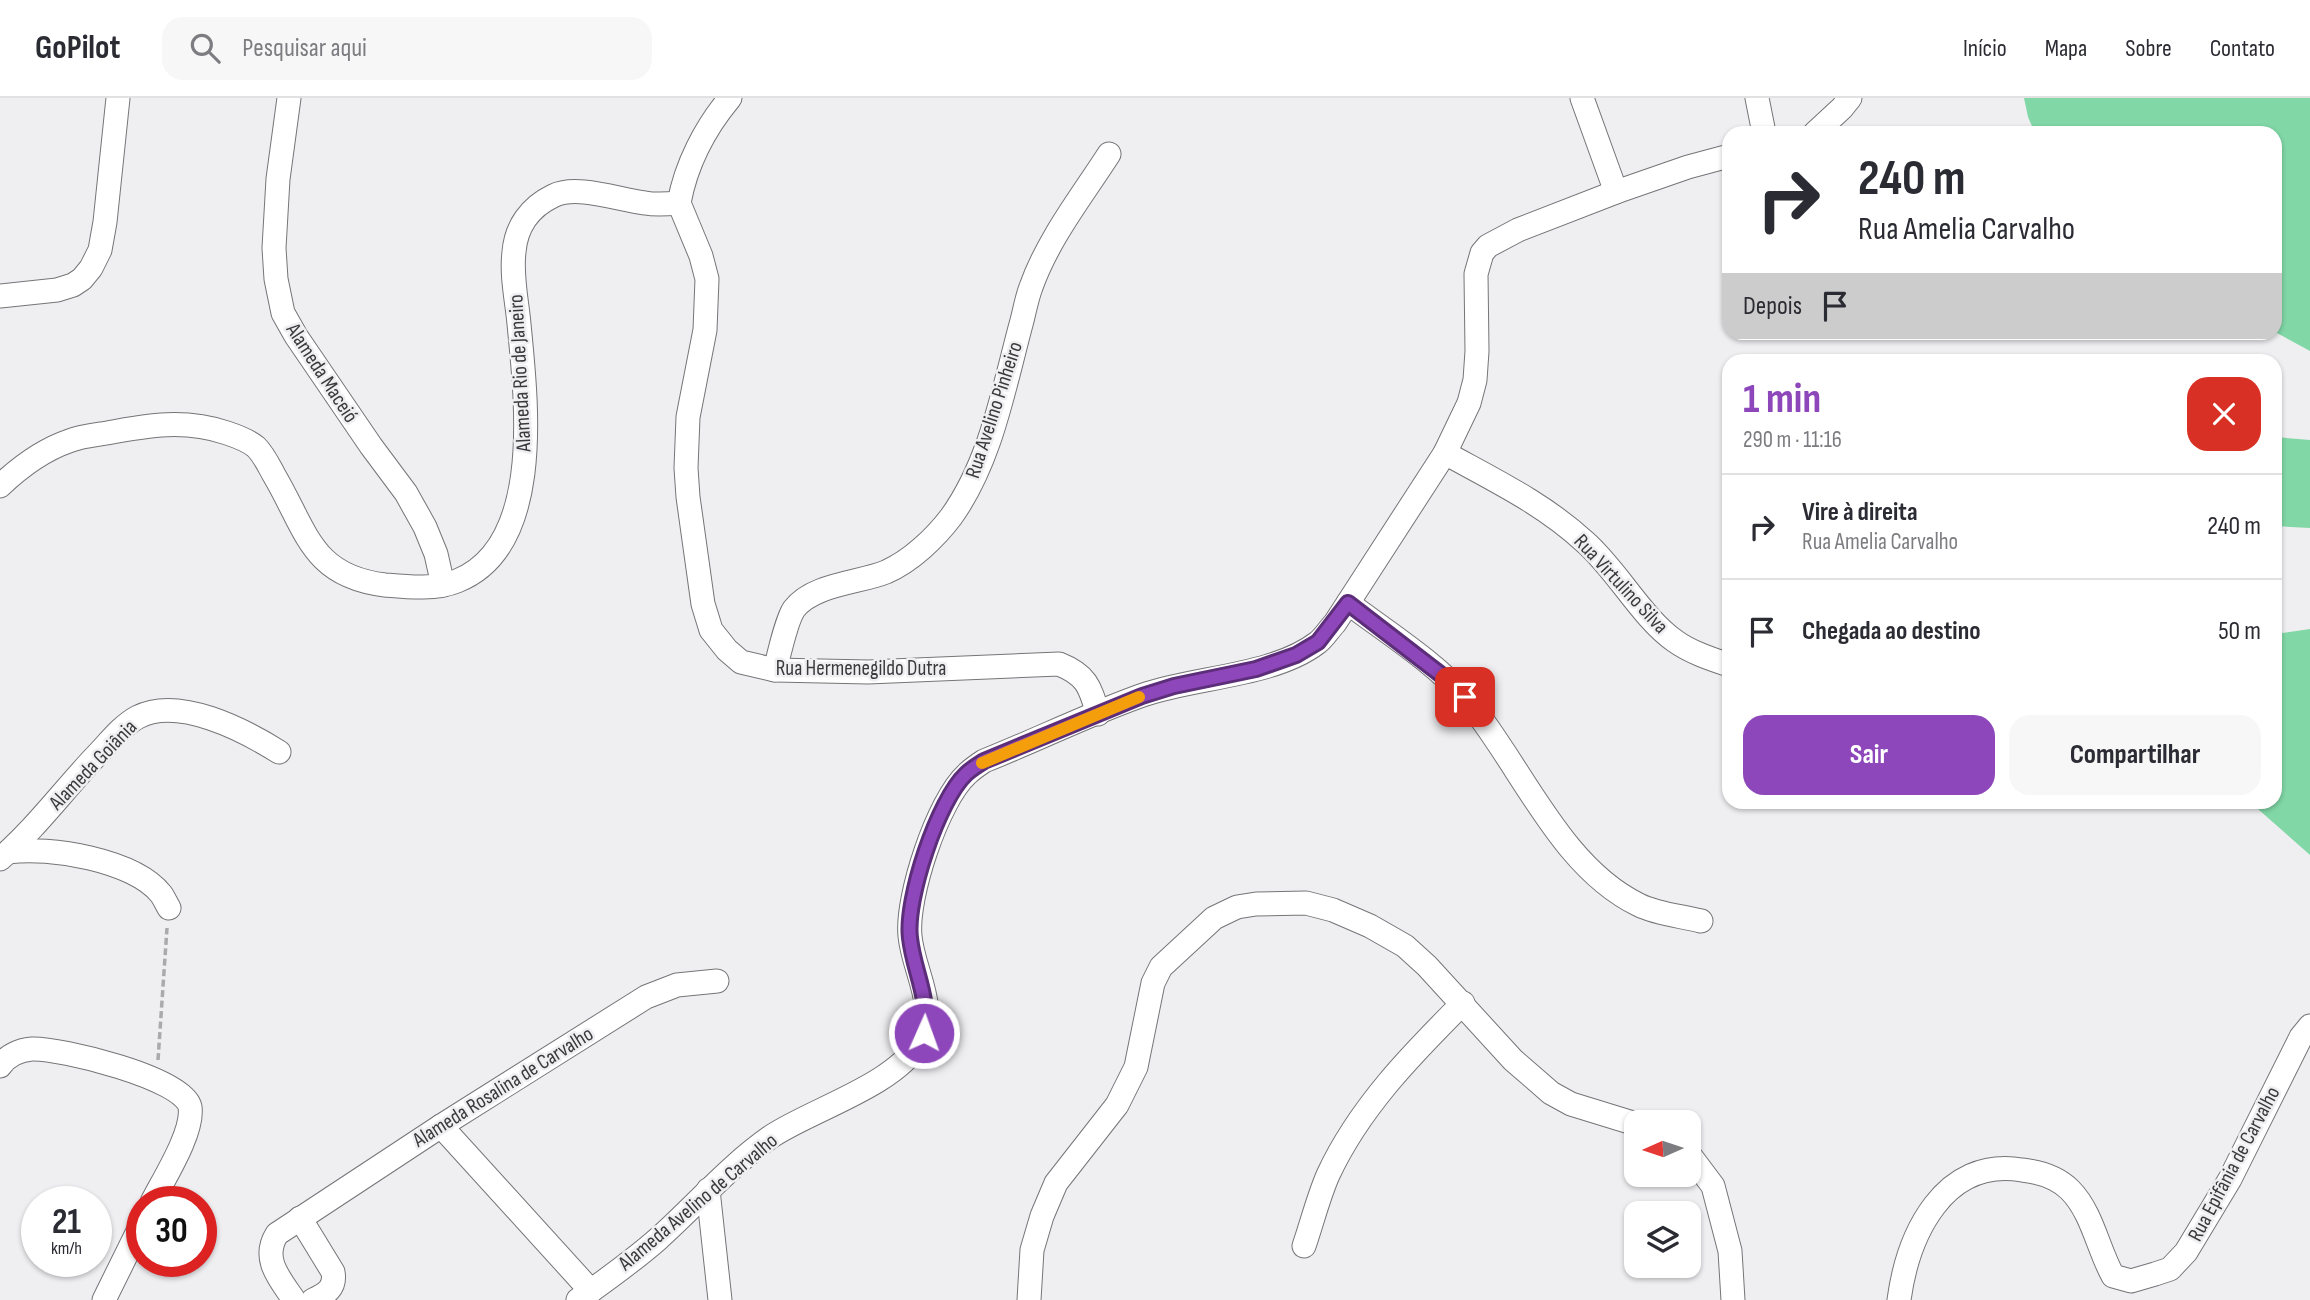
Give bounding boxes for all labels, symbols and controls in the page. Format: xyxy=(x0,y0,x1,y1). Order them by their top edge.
search box xyxy=(162,17,652,80)
text: GoPilot xyxy=(35,28,120,68)
icon: search xyxy=(186,29,224,67)
text: Pesquisar aqui xyxy=(242,33,367,64)
text: Início xyxy=(1963,34,2007,63)
text: Mapa xyxy=(2045,34,2087,63)
text: Sobre xyxy=(2125,34,2172,63)
text: Contato xyxy=(2210,34,2275,63)
text: 240 m xyxy=(1858,150,1966,209)
icon: right xyxy=(1743,154,1834,245)
text: Rua Amelia Carvalho xyxy=(1858,210,2075,249)
icon: arrive xyxy=(1816,287,1854,325)
text: Depois xyxy=(1743,291,1802,322)
street label: Alameda Rio de Janeiro xyxy=(503,294,537,453)
street label: Alameda Maceió xyxy=(280,318,363,427)
street label: Rua Avelino Pinheiro xyxy=(960,339,1028,481)
text: 1 min xyxy=(1743,374,1821,425)
button: close xyxy=(2187,377,2261,451)
text: 290 m · 11:16 xyxy=(1743,426,1842,454)
text: Vire à direita xyxy=(1802,497,1918,528)
icon: right xyxy=(1743,508,1781,546)
text: 240 m xyxy=(2207,511,2261,542)
text: Rua Amelia Carvalho xyxy=(1802,528,1958,556)
street label: Rua Virtulino Silva xyxy=(1569,529,1673,639)
icon: arrive xyxy=(1743,613,1781,651)
text: Chegada ao destino xyxy=(1802,616,1981,647)
text: 50 m xyxy=(2218,616,2261,647)
street label: Rua Hermenegildo Dutra xyxy=(776,656,946,681)
pin xyxy=(1435,667,1495,727)
icon: arrive xyxy=(1446,678,1484,716)
street label: Alameda Goiânia xyxy=(43,715,142,816)
button: Sair xyxy=(1743,715,1995,795)
button: Compartilhar xyxy=(2009,715,2261,795)
position arrow xyxy=(887,996,961,1070)
street label: Alameda Rosalina de Carvalho xyxy=(407,1021,598,1153)
street label: Rua Epifânia de Carvalho xyxy=(2183,1082,2285,1246)
north arrow xyxy=(1624,1110,1701,1186)
map controls xyxy=(1624,1110,1701,1278)
street label: Alameda Avelino de Carvalho xyxy=(613,1128,783,1276)
speed limit sign: 30 xyxy=(126,1186,217,1277)
text: 21 xyxy=(52,1201,81,1244)
button: layers xyxy=(1624,1201,1701,1278)
text: km/h xyxy=(51,1238,82,1259)

